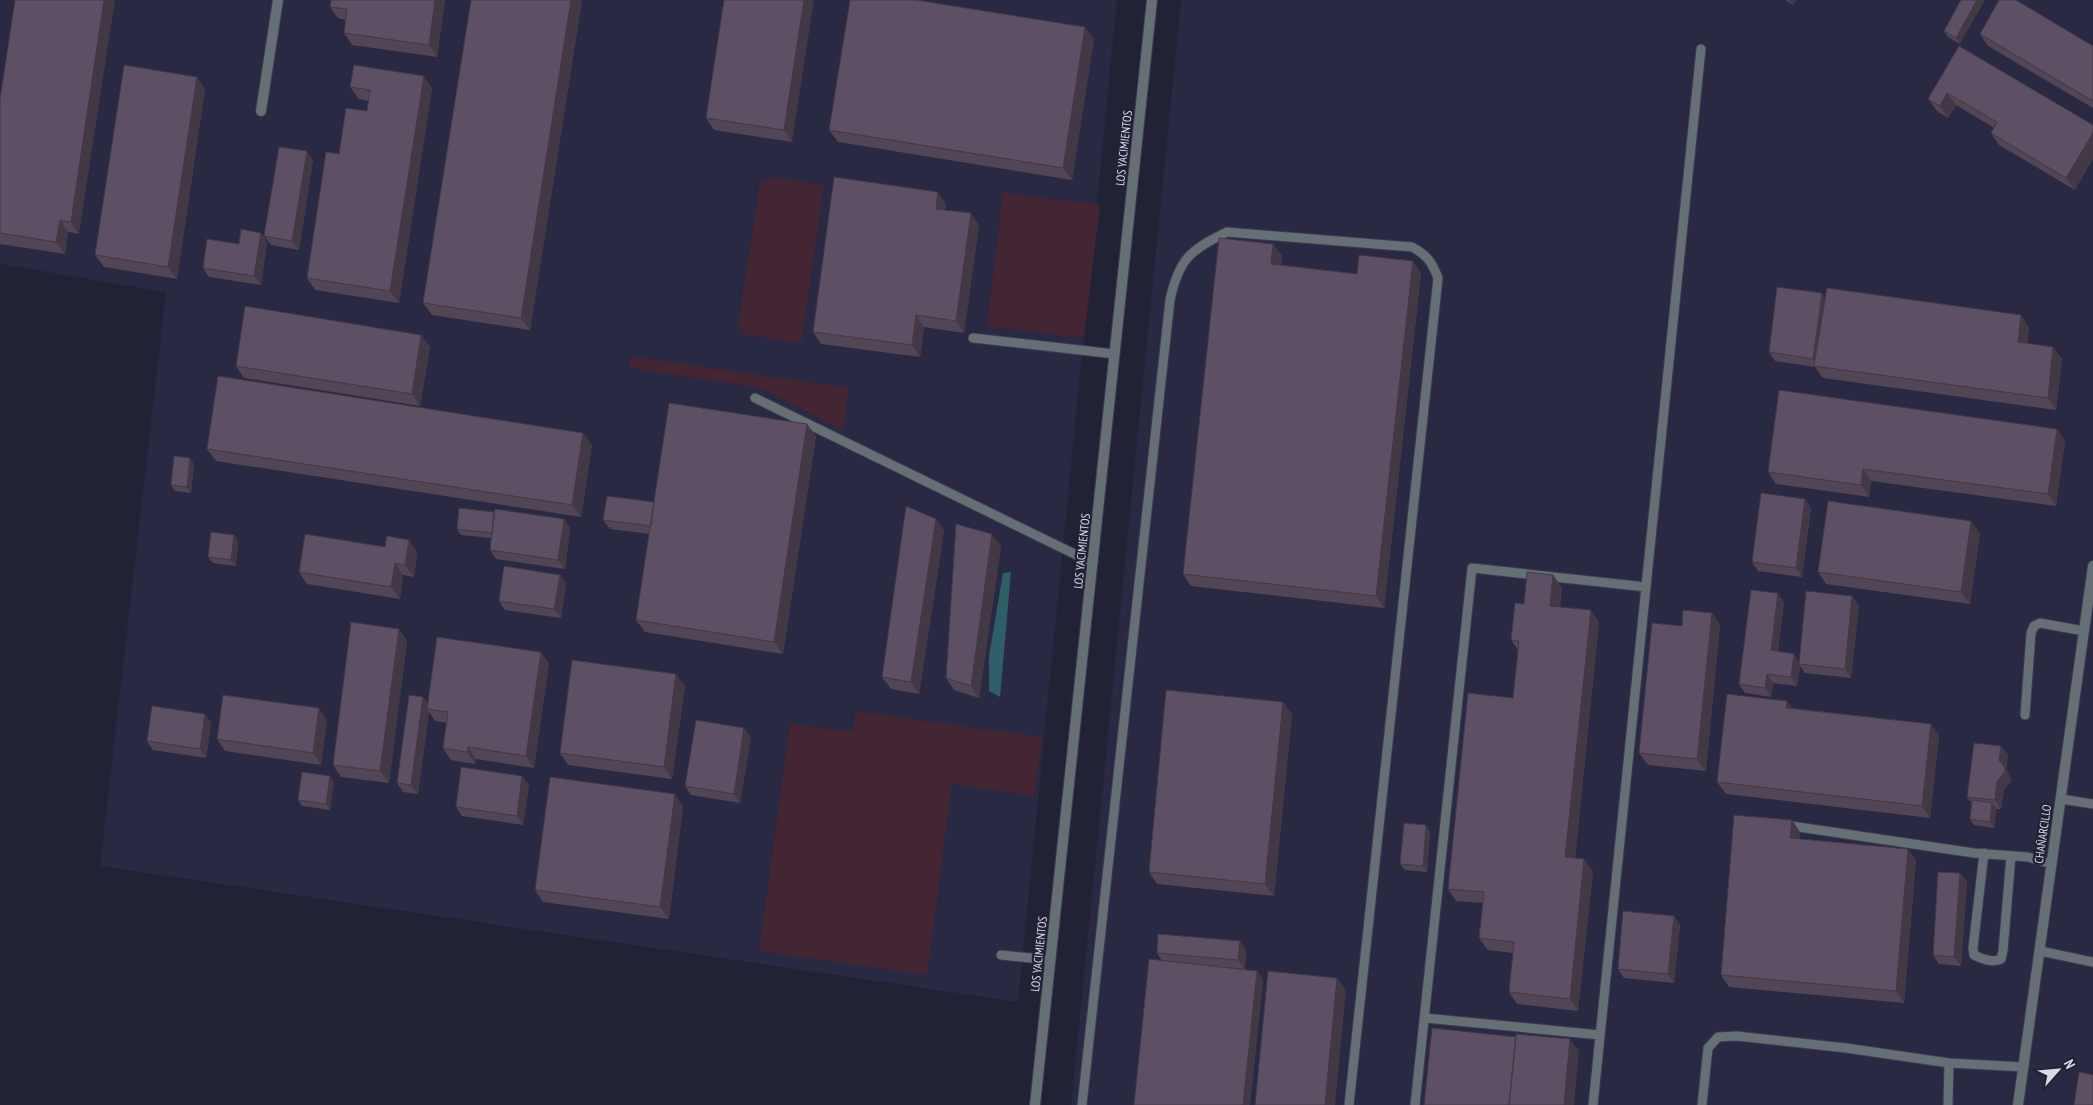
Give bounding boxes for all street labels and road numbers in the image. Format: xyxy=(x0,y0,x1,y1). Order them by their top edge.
street label: LOS YACIMIENTOS xyxy=(1112,110,1135,186)
street label: LOS YACIMIENTOS xyxy=(1070,513,1093,589)
street label: CHAÑARCILLO xyxy=(2031,803,2054,864)
street label: LOS YACIMIENTOS xyxy=(1027,916,1050,992)

